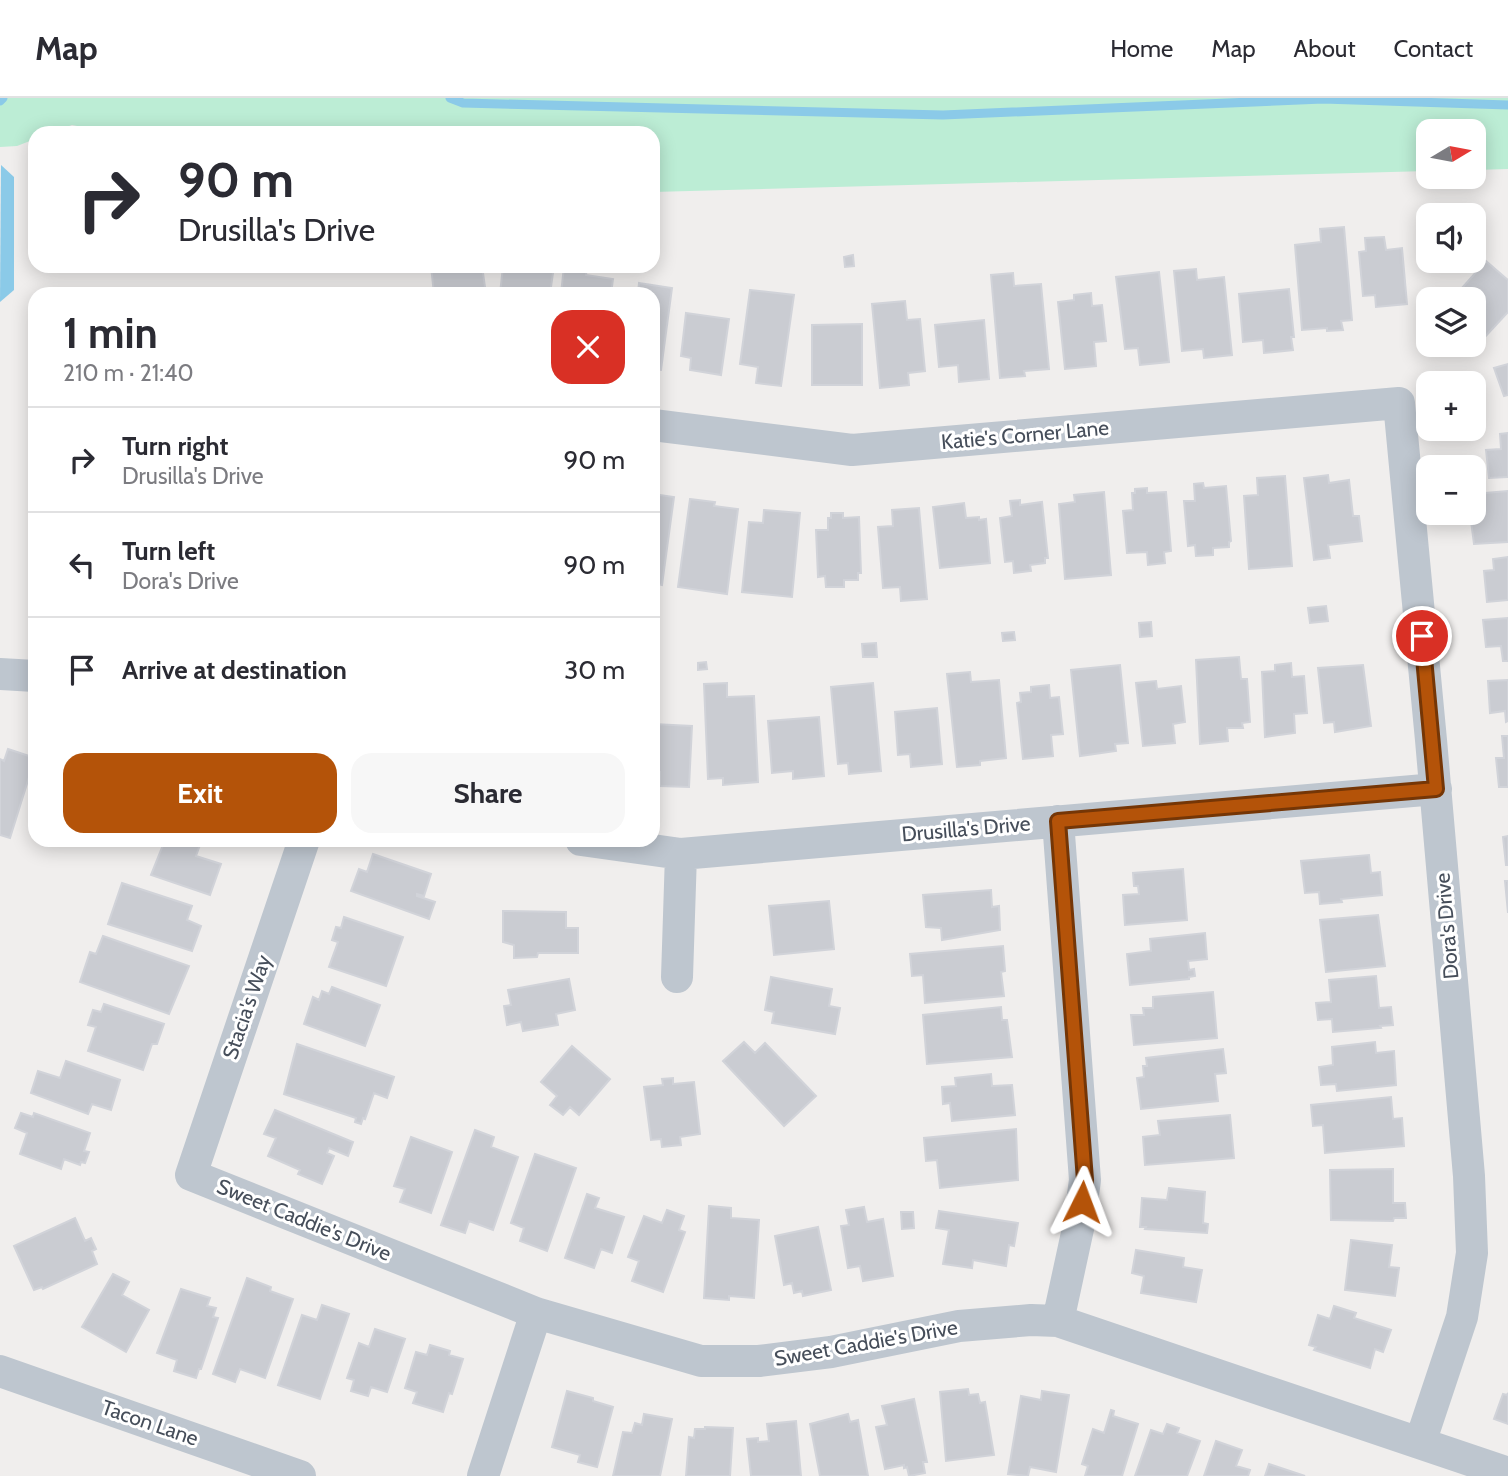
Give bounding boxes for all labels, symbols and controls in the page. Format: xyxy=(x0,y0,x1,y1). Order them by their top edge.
text: Map xyxy=(35,28,98,68)
text: Home xyxy=(1110,34,1173,63)
text: Map xyxy=(1211,34,1256,63)
text: About xyxy=(1294,34,1356,63)
text: Contact xyxy=(1394,34,1473,63)
north arrow xyxy=(1416,119,1486,189)
map controls xyxy=(1416,119,1486,525)
text: 90 m xyxy=(178,150,294,209)
icon: right xyxy=(63,154,154,245)
button: sound xyxy=(1416,203,1486,273)
text: Drusilla's Drive xyxy=(178,210,375,249)
button: layers xyxy=(1416,287,1486,357)
text: 1 min xyxy=(63,307,158,359)
button: close xyxy=(551,310,625,384)
text: 210 m · 21:40 xyxy=(63,359,193,387)
button: + xyxy=(1416,371,1486,441)
street label: Katie's Corner Lane xyxy=(940,415,1110,454)
text: Turn right xyxy=(122,430,228,462)
icon: right xyxy=(63,441,101,479)
text: 90 m xyxy=(563,444,625,476)
button: − xyxy=(1416,455,1486,525)
text: Drusilla's Drive xyxy=(122,462,264,490)
text: Turn left xyxy=(122,535,215,567)
icon: left xyxy=(63,546,101,584)
text: 90 m xyxy=(563,549,625,581)
text: Dora's Drive xyxy=(122,567,239,595)
pin xyxy=(1392,606,1452,666)
icon: arrive xyxy=(1403,617,1441,655)
icon: arrive xyxy=(63,651,101,689)
text: Arrive at destination xyxy=(122,654,347,686)
text: 30 m xyxy=(564,654,625,686)
button: Exit xyxy=(63,753,337,833)
button: Share xyxy=(351,753,625,833)
street label: Drusilla's Drive xyxy=(900,810,1032,847)
street label: Dora's Drive xyxy=(1429,872,1464,980)
street label: Stacia's Way xyxy=(217,951,276,1062)
position arrow xyxy=(1045,1165,1119,1239)
street label: Sweet Caddie's Drive xyxy=(213,1173,395,1266)
street label: Sweet Caddie's Drive xyxy=(772,1314,960,1371)
street label: Tacon Lane xyxy=(99,1394,202,1451)

